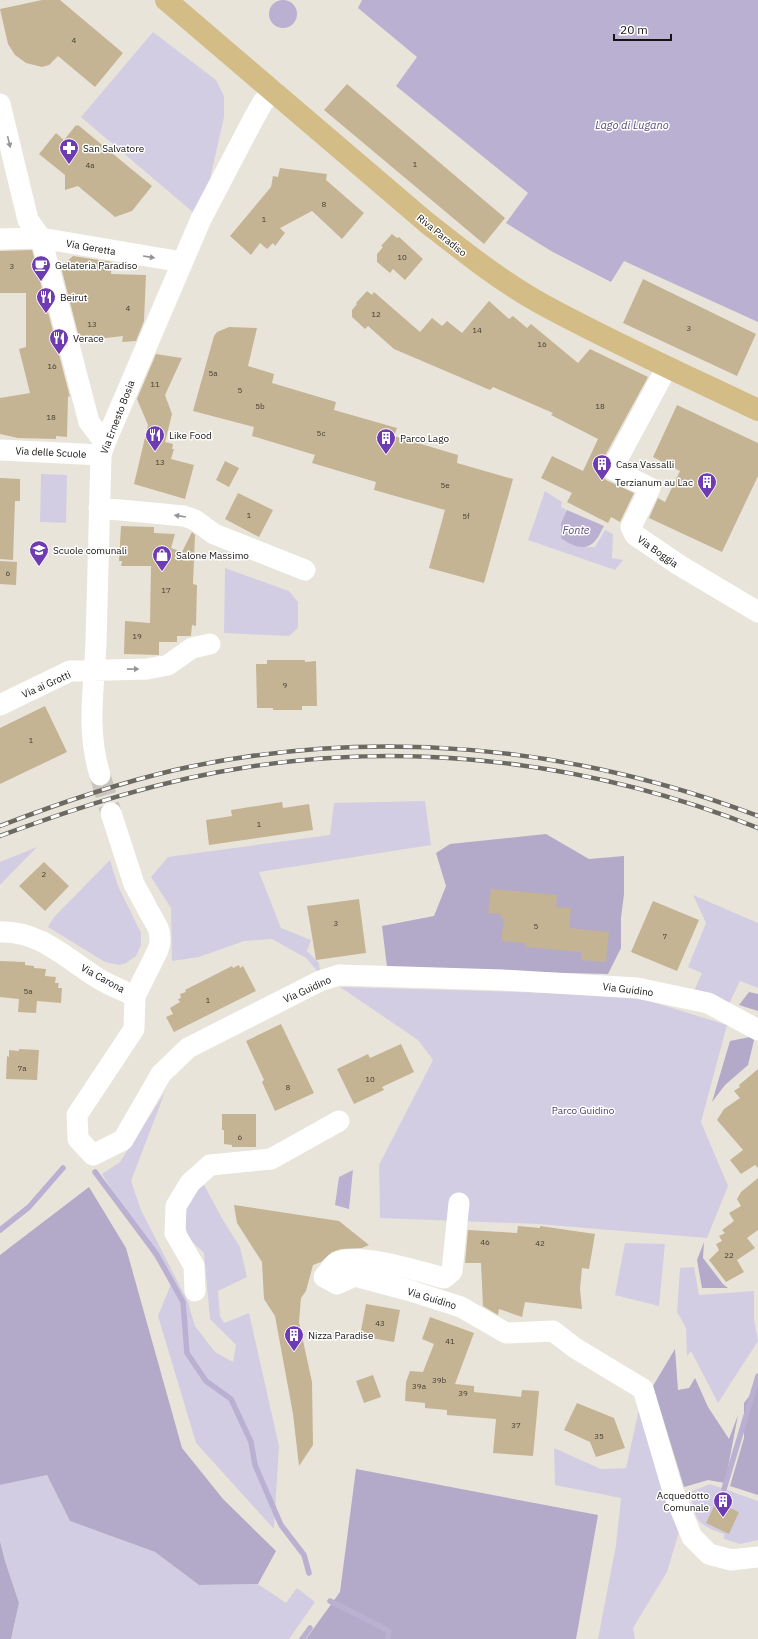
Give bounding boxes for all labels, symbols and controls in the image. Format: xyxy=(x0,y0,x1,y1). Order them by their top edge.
scale bar xyxy=(614,16,671,42)
text: 20 m xyxy=(620,22,648,37)
house number: 4 xyxy=(72,35,77,45)
water label: Lago di Lugano xyxy=(595,118,669,132)
one-way arrow xyxy=(7,136,13,149)
pharmacy icon: San Salvatore xyxy=(58,137,80,165)
place label: San Salvatore xyxy=(83,142,145,155)
house number: 1 xyxy=(413,159,418,169)
house number: 4a xyxy=(85,160,95,170)
house number: 8 xyxy=(322,199,327,209)
street label: Riva Paradiso xyxy=(414,211,470,260)
house number: 1 xyxy=(262,214,267,224)
street label: Via Geretta xyxy=(65,237,117,258)
house number: 10 xyxy=(397,252,407,262)
cafe icon: Gelateria Paradiso xyxy=(30,254,52,282)
one-way arrow xyxy=(143,254,155,260)
place label: Gelateria Paradiso xyxy=(55,259,138,272)
house number: 3 xyxy=(10,261,15,271)
restaurant icon: Beirut xyxy=(35,286,57,314)
place label: Beirut xyxy=(60,291,88,304)
house number: 4 xyxy=(126,303,131,313)
house number: 12 xyxy=(371,309,381,319)
house number: 13 xyxy=(87,319,97,329)
house number: 3 xyxy=(687,323,692,333)
house number: 14 xyxy=(472,325,482,335)
restaurant icon: Verace xyxy=(48,327,70,355)
place label: Verace xyxy=(73,332,104,345)
house number: 16 xyxy=(537,339,547,349)
house number: 16 xyxy=(47,361,57,371)
house number: 5a xyxy=(208,368,218,378)
street label: Via Ernesto Bosia xyxy=(97,378,138,456)
house number: 11 xyxy=(150,379,160,389)
house number: 5 xyxy=(238,385,243,395)
house number: 5b xyxy=(255,401,265,411)
house number: 18 xyxy=(595,401,605,411)
house number: 18 xyxy=(46,412,56,422)
restaurant icon: Like Food xyxy=(144,424,166,452)
building icon: Parco Lago xyxy=(375,427,397,455)
house number: 5c xyxy=(317,428,325,438)
place label: Like Food xyxy=(169,429,212,442)
place label: Parco Lago xyxy=(400,432,449,445)
street label: Via delle Scuole xyxy=(15,444,87,461)
building icon: Casa Vassalli xyxy=(591,453,613,481)
house number: 13 xyxy=(155,457,165,467)
place label: Casa Vassalli xyxy=(616,458,674,471)
building icon: Terzianum au Lac xyxy=(696,471,718,499)
place label: Terzianum au Lac xyxy=(615,476,693,489)
house number: 5e xyxy=(440,480,450,490)
house number: 1 xyxy=(247,510,252,520)
house number: 5f xyxy=(462,511,470,521)
one-way arrow xyxy=(174,513,186,519)
water label: Fonte xyxy=(563,523,590,537)
street label: Via Boggia xyxy=(635,533,681,571)
school or university icon: Scuole comunali xyxy=(28,539,50,567)
place label: Scuole comunali xyxy=(53,544,127,557)
shop icon: Salone Massimo xyxy=(151,544,173,572)
place label: Salone Massimo xyxy=(176,549,249,562)
house number: 6 xyxy=(6,568,11,578)
house number: 17 xyxy=(161,585,171,595)
house number: 19 xyxy=(132,631,142,641)
one-way arrow xyxy=(127,666,140,672)
street label: Via ai Grotti xyxy=(20,668,73,701)
house number: 9 xyxy=(283,680,288,690)
house number: 1 xyxy=(29,735,34,745)
house number: 1 xyxy=(257,819,262,829)
house number: 2 xyxy=(42,869,47,879)
house number: 3 xyxy=(334,918,339,928)
house number: 5 xyxy=(534,921,539,931)
house number: 7 xyxy=(663,931,668,941)
street label: Via Carona xyxy=(79,961,128,996)
street label: Via Guidino xyxy=(281,973,334,1006)
street label: Via Guidino xyxy=(602,980,654,999)
house number: 5a xyxy=(23,986,33,996)
house number: 1 xyxy=(206,995,211,1005)
house number: 7a xyxy=(17,1063,27,1073)
house number: 10 xyxy=(365,1074,375,1084)
house number: 8 xyxy=(286,1082,291,1092)
park label: Parco Guidino xyxy=(552,1104,615,1117)
house number: 6 xyxy=(238,1132,243,1142)
house number: 46 xyxy=(480,1237,490,1247)
house number: 42 xyxy=(535,1238,545,1248)
house number: 22 xyxy=(724,1250,734,1260)
street label: Via Guidino xyxy=(406,1285,459,1312)
house number: 43 xyxy=(375,1318,385,1328)
building icon: Nizza Paradise xyxy=(283,1324,305,1352)
place label: Nizza Paradise xyxy=(308,1329,374,1342)
house number: 41 xyxy=(445,1336,455,1346)
house number: 39b xyxy=(432,1375,446,1385)
house number: 39a xyxy=(412,1381,427,1391)
house number: 39 xyxy=(458,1388,468,1398)
house number: 37 xyxy=(511,1420,521,1430)
house number: 35 xyxy=(594,1431,604,1441)
place label: Acquedotto Comunale xyxy=(657,1489,710,1514)
building icon: Acquedotto Comunale xyxy=(712,1490,734,1518)

